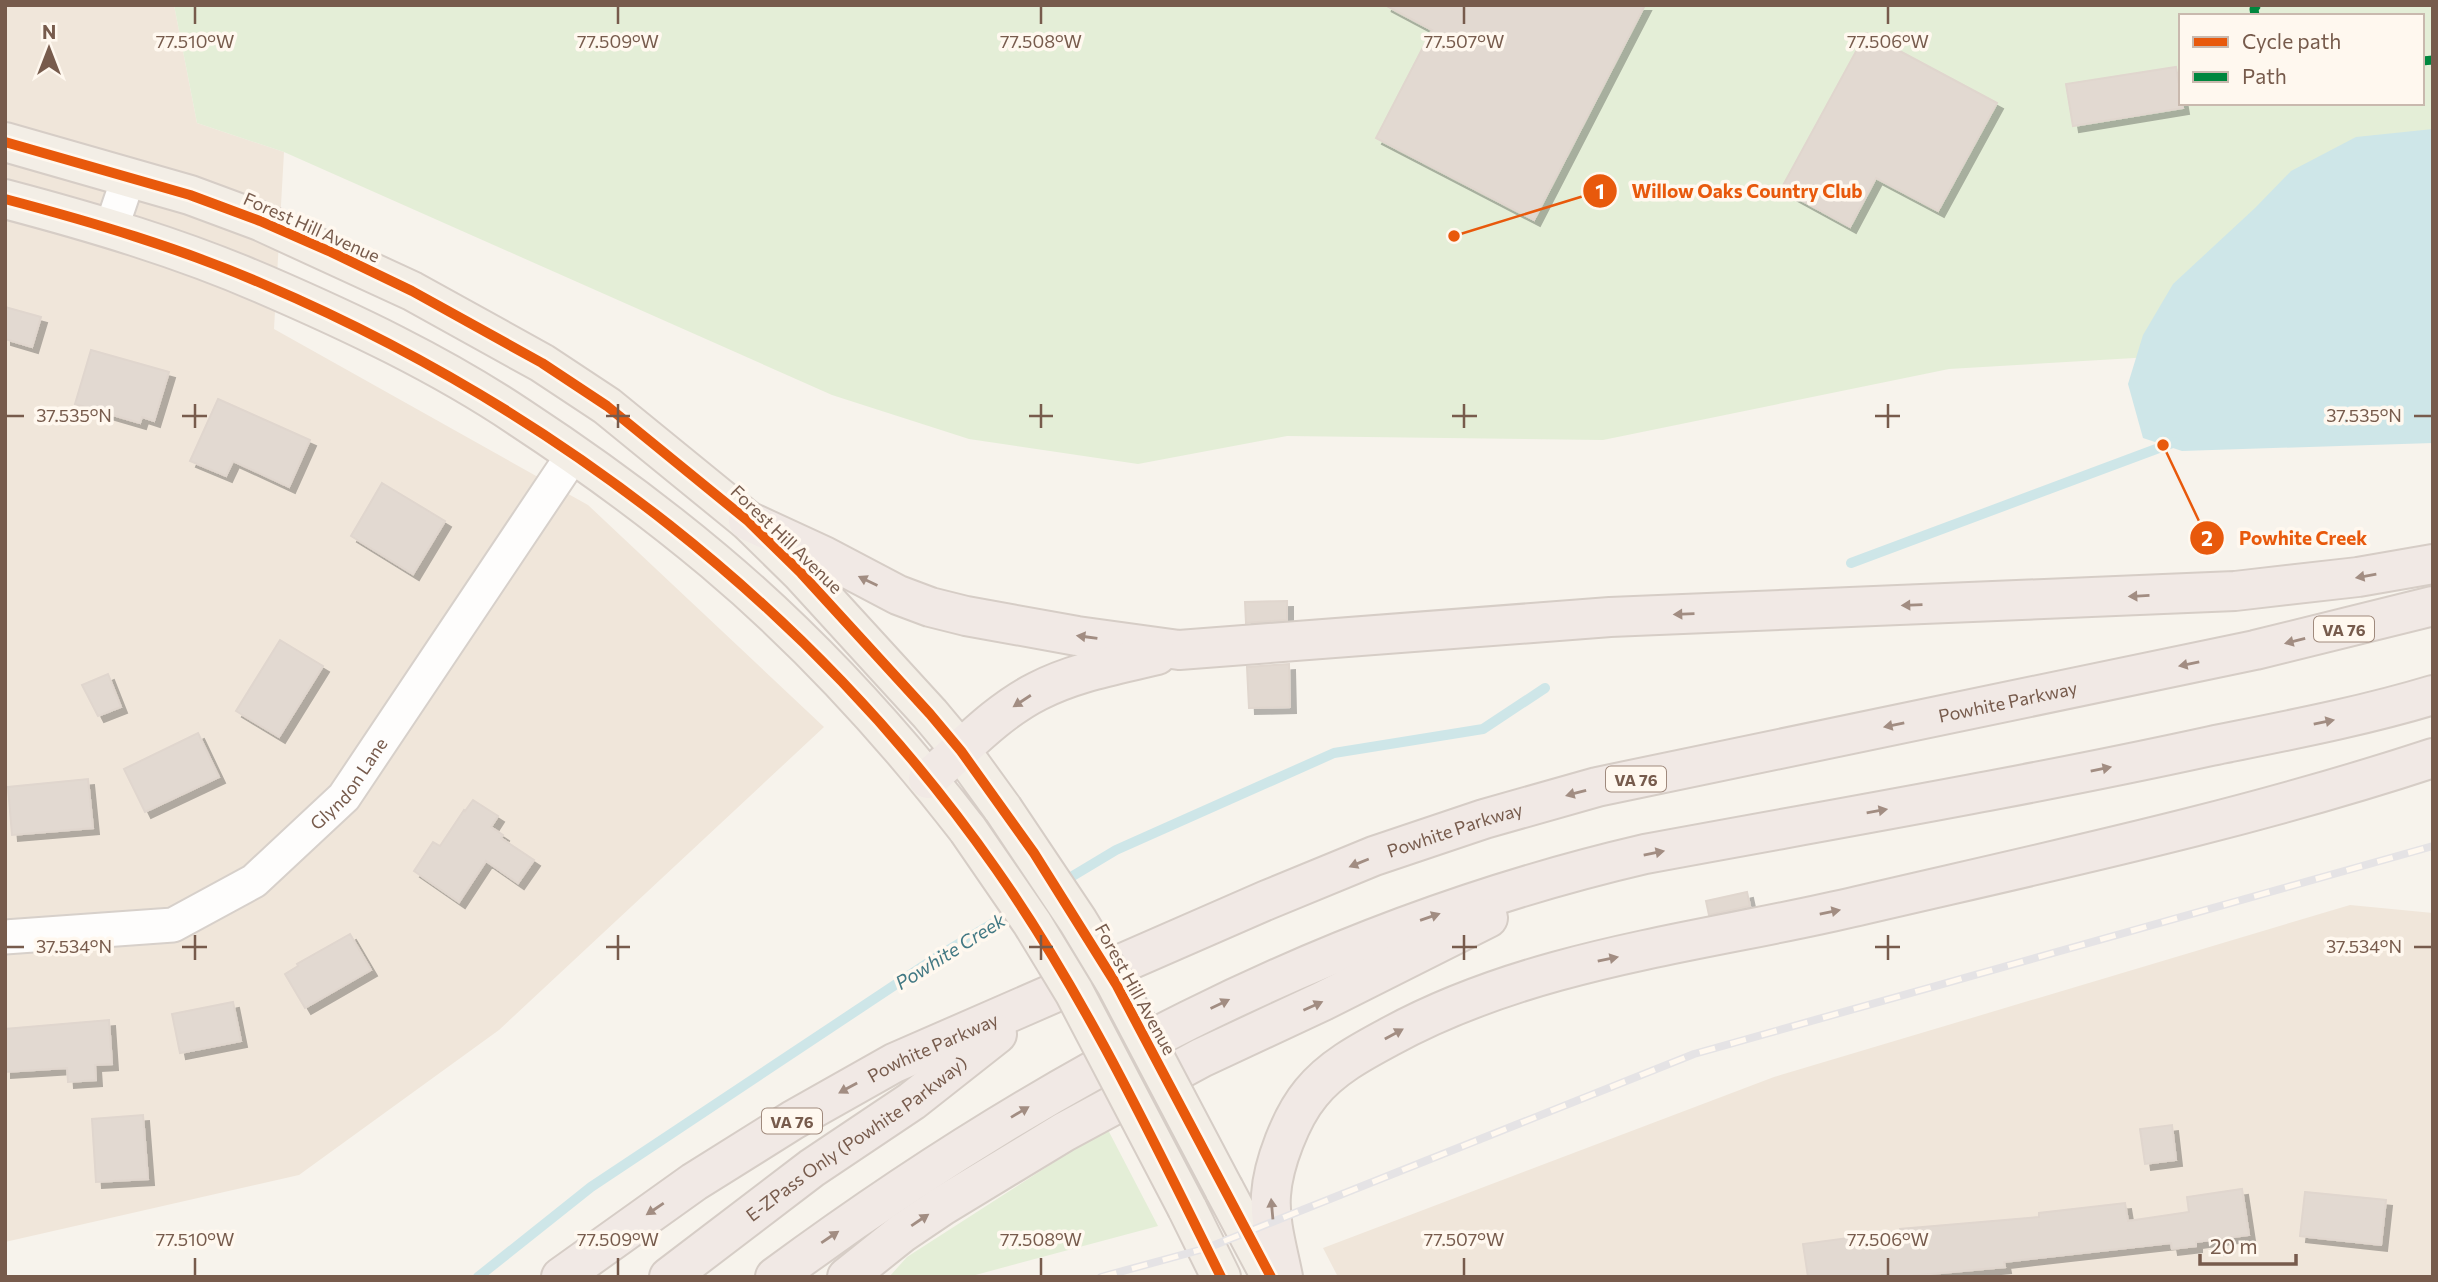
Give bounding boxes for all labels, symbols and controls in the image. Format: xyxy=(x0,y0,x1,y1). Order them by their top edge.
north arrow xyxy=(14,14,84,84)
legend xyxy=(2179,14,2424,105)
text: N xyxy=(42,20,56,43)
text: Cycle path xyxy=(2242,28,2341,53)
text: 77.510°W xyxy=(156,30,234,52)
text: 77.509°W xyxy=(577,30,659,52)
text: 77.508°W xyxy=(1000,30,1082,52)
text: 77.507°W xyxy=(1424,30,1504,52)
text: 77.506°W xyxy=(1847,30,1929,52)
text: Path xyxy=(2242,63,2287,88)
callout: Willow Oaks Country Club xyxy=(1582,171,1876,211)
text: 1 xyxy=(1595,178,1605,203)
text: Willow Oaks Country Club xyxy=(1631,179,1863,202)
street label: Forest Hill Avenue xyxy=(240,187,384,267)
text: 37.535°N xyxy=(36,404,112,426)
text: 37.535°N xyxy=(2326,404,2402,426)
street label: Forest Hill Avenue xyxy=(727,480,847,598)
callout: Powhite Creek xyxy=(2190,518,2381,558)
text: 2 xyxy=(2201,525,2213,550)
text: Powhite Creek xyxy=(2239,526,2367,549)
one-way arrow xyxy=(2355,571,2377,582)
one-way arrow xyxy=(858,575,878,586)
one-way arrow xyxy=(2128,590,2150,601)
one-way arrow xyxy=(1901,599,1923,610)
one-way arrow xyxy=(1673,609,1695,620)
road number: VA 76 xyxy=(2314,616,2374,642)
one-way arrow xyxy=(1076,632,1098,643)
one-way arrow xyxy=(2284,635,2306,646)
one-way arrow xyxy=(2178,659,2200,670)
street label: Powhite Parkway xyxy=(1936,676,2079,727)
one-way arrow xyxy=(1012,694,1032,707)
one-way arrow xyxy=(2313,717,2335,728)
one-way arrow xyxy=(1883,720,1905,731)
street label: Glyndon Lane xyxy=(305,733,392,834)
one-way arrow xyxy=(2090,763,2112,774)
road number: VA 76 xyxy=(1606,766,1666,792)
one-way arrow xyxy=(1565,789,1586,799)
street label: Powhite Parkway xyxy=(1384,798,1525,862)
one-way arrow xyxy=(1866,805,1888,816)
one-way arrow xyxy=(1643,847,1665,858)
one-way arrow xyxy=(1348,857,1369,868)
one-way arrow xyxy=(1819,907,1841,918)
water label: Powhite Creek xyxy=(891,908,1010,994)
one-way arrow xyxy=(1420,911,1441,922)
street label: Forest Hill Avenue xyxy=(1091,919,1181,1059)
text: 37.534°N xyxy=(36,935,112,957)
text: 37.534°N xyxy=(2326,935,2402,957)
one-way arrow xyxy=(1597,953,1619,964)
one-way arrow xyxy=(1210,998,1230,1010)
one-way arrow xyxy=(1302,1000,1323,1011)
street label: Powhite Parkway xyxy=(863,1008,1002,1087)
one-way arrow xyxy=(1384,1028,1404,1040)
street label: E-ZPass Only (Powhite Parkway) xyxy=(741,1051,971,1226)
one-way arrow xyxy=(838,1082,857,1094)
one-way arrow xyxy=(1010,1106,1029,1118)
road number: VA 76 xyxy=(762,1108,822,1134)
one-way arrow xyxy=(1266,1198,1277,1220)
one-way arrow xyxy=(646,1202,664,1216)
one-way arrow xyxy=(911,1213,929,1227)
scale bar xyxy=(2200,1222,2296,1266)
text: 77.510°W xyxy=(156,1228,234,1250)
text: 77.509°W xyxy=(577,1228,659,1250)
text: 77.508°W xyxy=(1000,1228,1082,1250)
text: 77.507°W xyxy=(1424,1228,1504,1250)
text: 77.506°W xyxy=(1847,1228,1929,1250)
one-way arrow xyxy=(821,1230,839,1244)
text: 20 m xyxy=(2210,1233,2258,1258)

